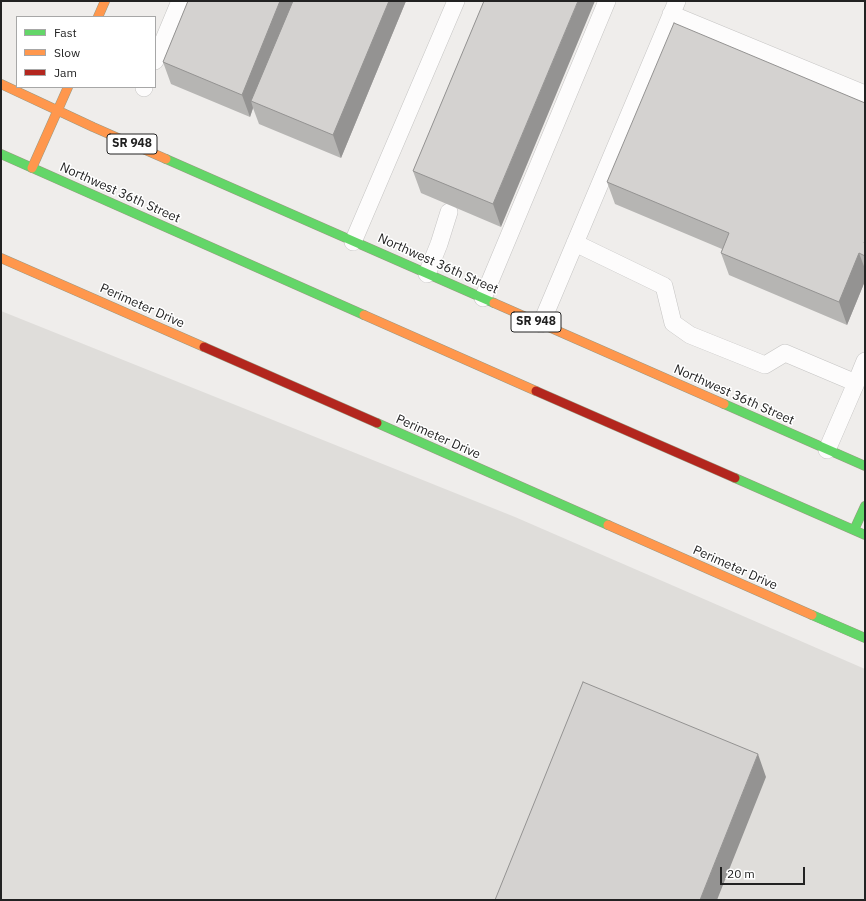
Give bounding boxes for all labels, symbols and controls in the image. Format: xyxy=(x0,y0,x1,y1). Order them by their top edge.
legend xyxy=(16,16,156,88)
text: Fast xyxy=(54,25,77,40)
text: Slow xyxy=(54,45,80,60)
text: Jam xyxy=(54,65,77,80)
road number: SR 948 xyxy=(107,134,157,154)
street label: Northwest 36th Street xyxy=(57,159,183,227)
street label: Northwest 36th Street xyxy=(375,230,501,298)
street label: Perimeter Drive xyxy=(97,280,187,332)
road number: SR 948 xyxy=(511,312,561,332)
street label: Northwest 36th Street xyxy=(671,361,797,429)
street label: Perimeter Drive xyxy=(393,411,483,463)
street label: Perimeter Drive xyxy=(690,542,780,594)
scale bar xyxy=(722,859,807,885)
text: 20 m xyxy=(727,866,755,881)

